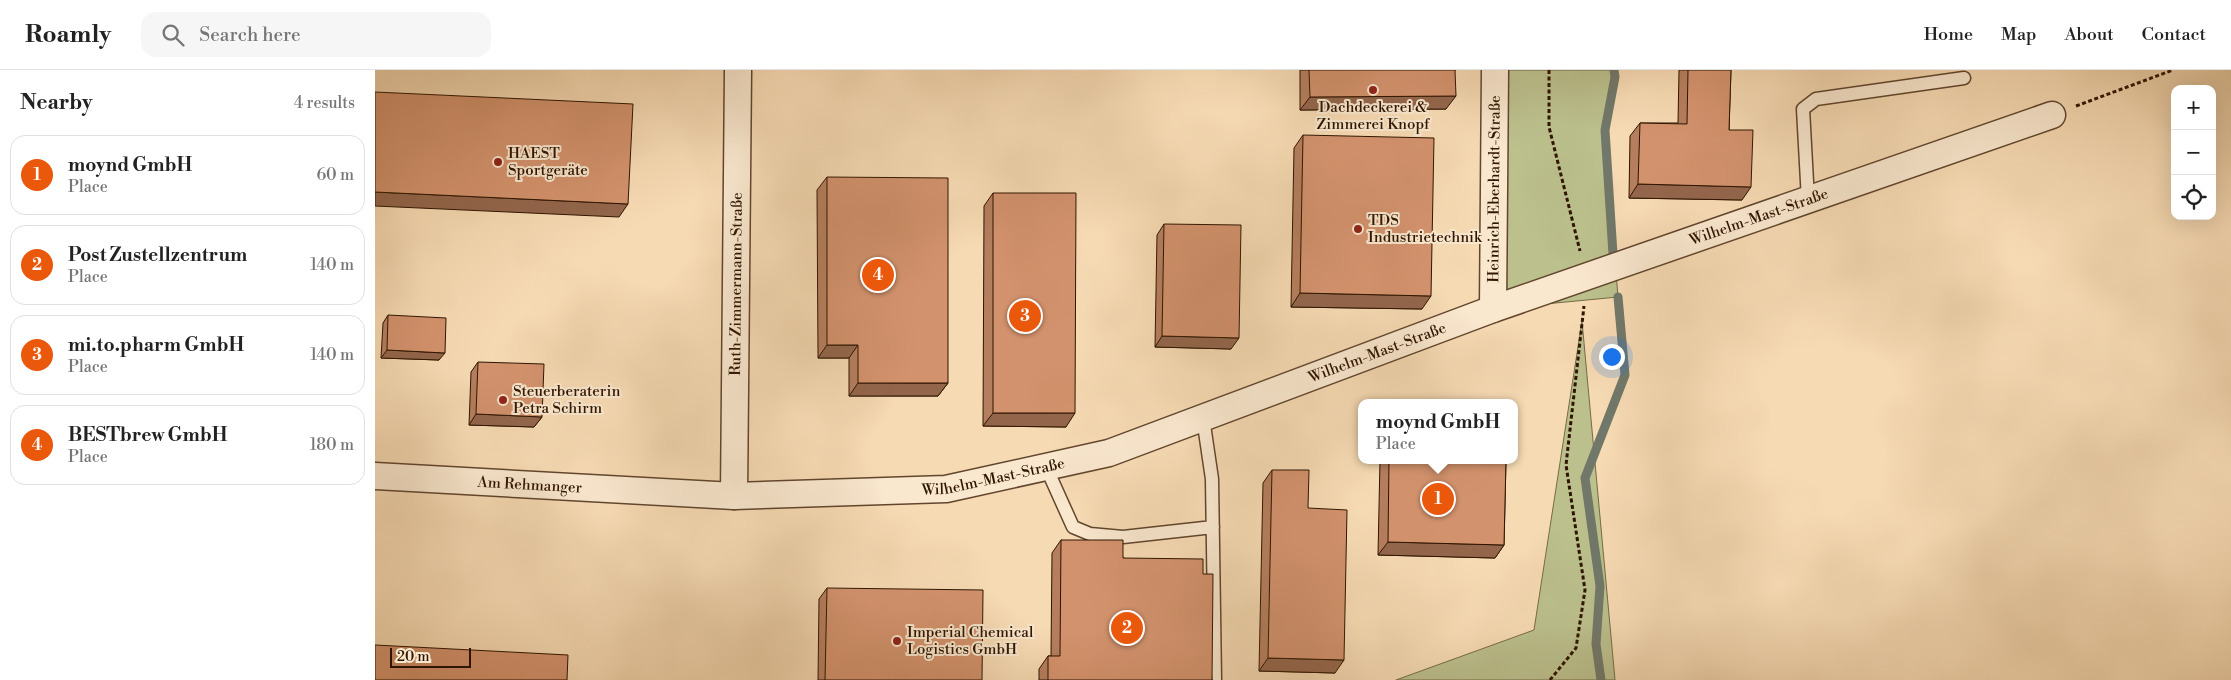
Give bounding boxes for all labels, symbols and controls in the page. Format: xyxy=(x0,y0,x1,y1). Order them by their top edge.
search box xyxy=(141,12,491,57)
text: Roamly xyxy=(25,20,111,50)
icon: search xyxy=(159,21,187,49)
text: Search here xyxy=(199,23,301,47)
text: Home xyxy=(1924,23,1973,46)
text: Map xyxy=(2001,23,2037,46)
text: About xyxy=(2065,23,2114,46)
text: Contact xyxy=(2142,23,2206,46)
marker: Dachdeckerei & Zimmerei Knopf xyxy=(1367,84,1379,96)
map controls xyxy=(2171,85,2216,220)
button: + xyxy=(2171,85,2216,130)
text: Nearby xyxy=(20,90,93,116)
text: 4 results xyxy=(294,93,355,113)
street label: Heinrich-Eberhardt-Straße xyxy=(1484,95,1505,283)
place label: Dachdeckerei & Zimmerei Knopf xyxy=(1317,98,1430,134)
button: − xyxy=(2171,130,2216,175)
place label: HAEST Sportgeräte xyxy=(508,144,588,180)
text: moynd GmbH xyxy=(68,153,192,177)
marker: HAEST Sportgeräte xyxy=(492,156,504,168)
text: 1 xyxy=(33,165,41,185)
text: 60 m xyxy=(316,165,354,185)
button: locate xyxy=(2171,175,2216,220)
text: Place xyxy=(68,177,108,197)
street label: Wilhelm-Mast-Straße xyxy=(1686,184,1831,250)
street label: Ruth-Zimmermann-Straße xyxy=(726,192,747,376)
place label: TDS Industrietechnik xyxy=(1368,211,1483,247)
marker: TDS Industrietechnik xyxy=(1352,223,1364,235)
text: Post Zustellzentrum xyxy=(68,243,247,267)
text: 2 xyxy=(32,255,42,275)
text: 140 m xyxy=(310,255,354,275)
pin: 4 xyxy=(862,256,894,294)
text: Place xyxy=(68,267,108,287)
pin: 3 xyxy=(1009,297,1041,335)
street label: Wilhelm-Mast-Straße xyxy=(1305,318,1449,388)
text: mi.to.pharm GmbH xyxy=(68,333,244,357)
your location xyxy=(1599,344,1625,370)
text: 3 xyxy=(32,345,42,365)
text: 140 m xyxy=(310,345,354,365)
text: Place xyxy=(68,357,108,377)
place label: Steuerberaterin Petra Schirm xyxy=(513,382,620,418)
marker: Steuerberaterin Petra Schirm xyxy=(497,394,509,406)
popup xyxy=(1358,399,1518,464)
text: moynd GmbH xyxy=(1376,410,1500,434)
text: BESTbrew GmbH xyxy=(68,423,228,447)
text: Place xyxy=(1376,434,1416,454)
text: 4 xyxy=(32,435,42,455)
text: 180 m xyxy=(310,435,354,455)
text: Place xyxy=(68,447,108,467)
street label: Wilhelm-Mast-Straße xyxy=(920,454,1066,500)
street label: Am Rehmanger xyxy=(476,473,583,498)
pin: 1 xyxy=(1422,480,1454,518)
pin: 2 xyxy=(1111,609,1143,647)
place label: Imperial Chemical Logistics GmbH xyxy=(907,623,1034,659)
marker: Imperial Chemical Logistics GmbH xyxy=(891,635,903,647)
scale bar xyxy=(390,645,471,668)
text: 20 m xyxy=(397,648,429,666)

